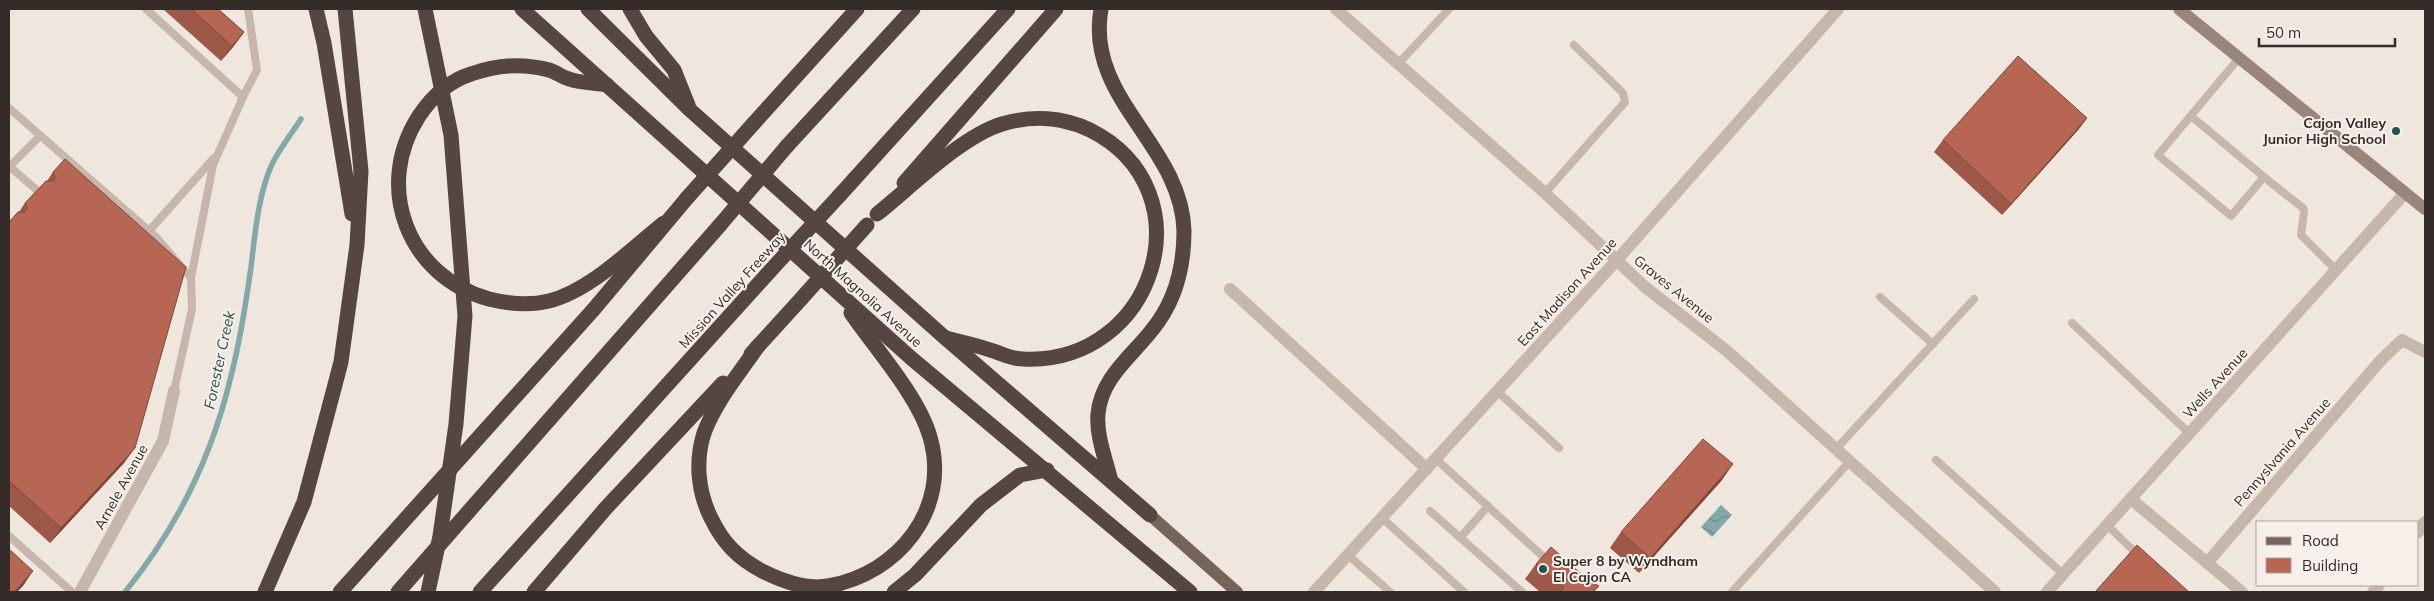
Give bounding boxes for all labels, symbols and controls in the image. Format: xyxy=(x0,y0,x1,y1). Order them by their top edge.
scale bar xyxy=(2259,15,2395,47)
text: 50 m xyxy=(2266,23,2301,42)
place label: Cajon Valley Junior High School xyxy=(2263,114,2386,148)
marker: Cajon Valley Junior High School xyxy=(2390,125,2402,137)
street label: Mission Valley Freeway xyxy=(675,228,789,352)
street label: East Madison Avenue xyxy=(1514,234,1620,350)
street label: North Magnolia Avenue xyxy=(800,235,926,351)
street label: Graves Avenue xyxy=(1630,251,1718,327)
water label: Forester Creek xyxy=(199,308,239,411)
street label: Wells Avenue xyxy=(2179,344,2251,422)
street label: Pennyslvania Avenue xyxy=(2230,394,2334,510)
street label: Arnele Avenue xyxy=(90,441,152,533)
legend xyxy=(2256,521,2419,586)
text: Road xyxy=(2302,531,2339,550)
place label: Super 8 by Wyndham El Cajon CA xyxy=(1553,552,1698,586)
text: Building xyxy=(2302,556,2358,575)
marker: Super 8 by Wyndham El Cajon CA xyxy=(1537,563,1549,575)

